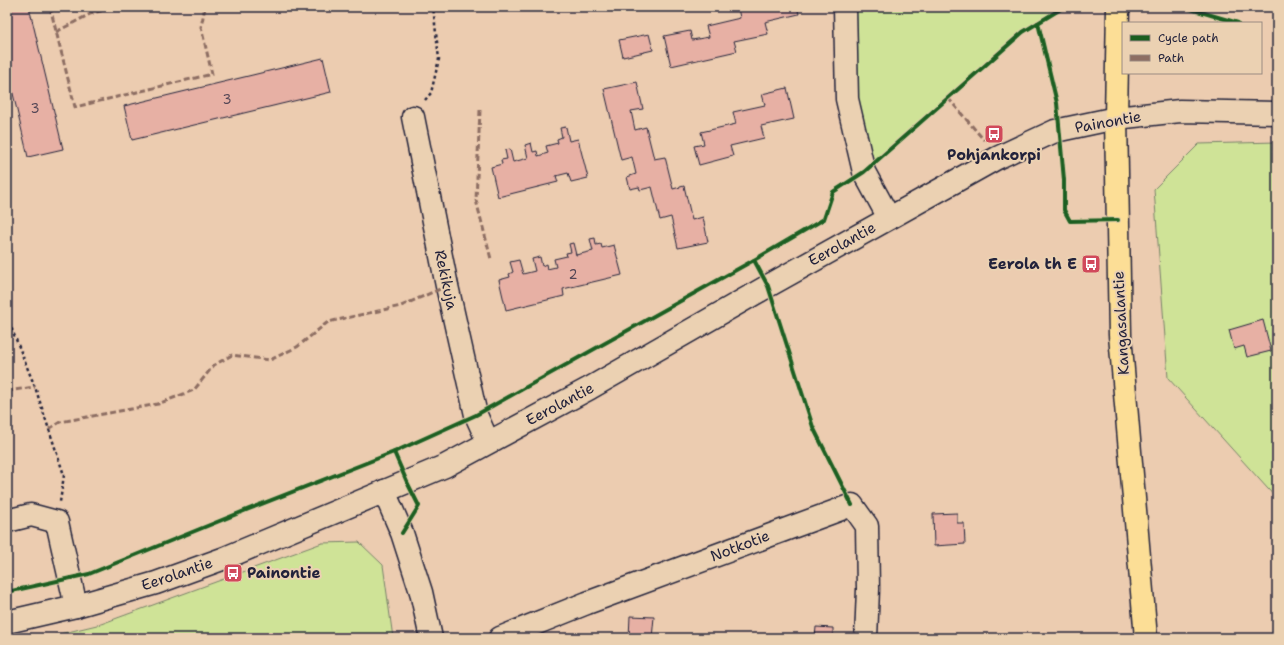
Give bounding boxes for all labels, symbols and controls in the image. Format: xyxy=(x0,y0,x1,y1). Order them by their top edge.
legend xyxy=(1122,22,1262,74)
text: Cycle path xyxy=(1158,30,1219,46)
text: Path xyxy=(1158,50,1184,66)
house number: 3 xyxy=(222,91,232,108)
house number: 3 xyxy=(30,100,40,117)
street label: Painontie xyxy=(1073,106,1143,138)
bus stop icon: Pohjankorpi xyxy=(983,123,1005,145)
place label: Pohjankorpi xyxy=(947,145,1041,165)
street label: Eerolantie xyxy=(805,217,879,271)
street label: Rekikuja xyxy=(430,248,462,312)
bus stop icon: Eerola th E xyxy=(1080,253,1102,275)
place label: Eerola th E xyxy=(988,254,1077,274)
house number: 2 xyxy=(568,266,578,283)
street label: Kangasalantie xyxy=(1108,270,1134,376)
street label: Eerolantie xyxy=(523,378,597,430)
street label: Notkotie xyxy=(707,526,773,566)
street label: Eerolantie xyxy=(139,552,215,596)
bus stop icon: Painontie xyxy=(222,562,244,584)
place label: Painontie xyxy=(247,563,321,583)

